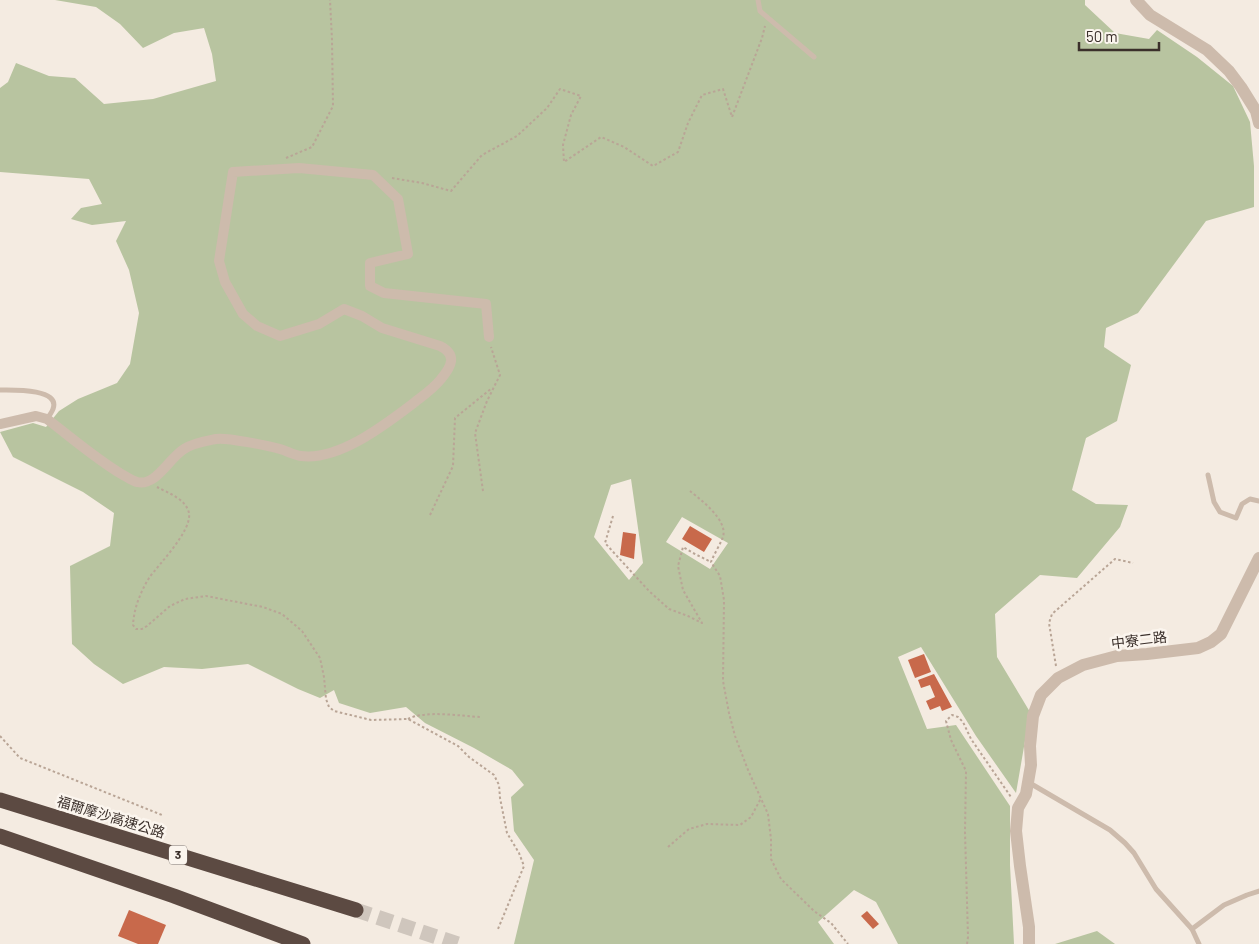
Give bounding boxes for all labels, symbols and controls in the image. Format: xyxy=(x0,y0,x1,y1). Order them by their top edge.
scale bar xyxy=(1079,20,1159,52)
text: 50 m xyxy=(1086,27,1118,45)
street label: 中寮二路 xyxy=(1110,628,1168,651)
street label: 福爾摩沙高速公路 xyxy=(55,792,167,841)
road number: 3 xyxy=(169,846,187,864)

